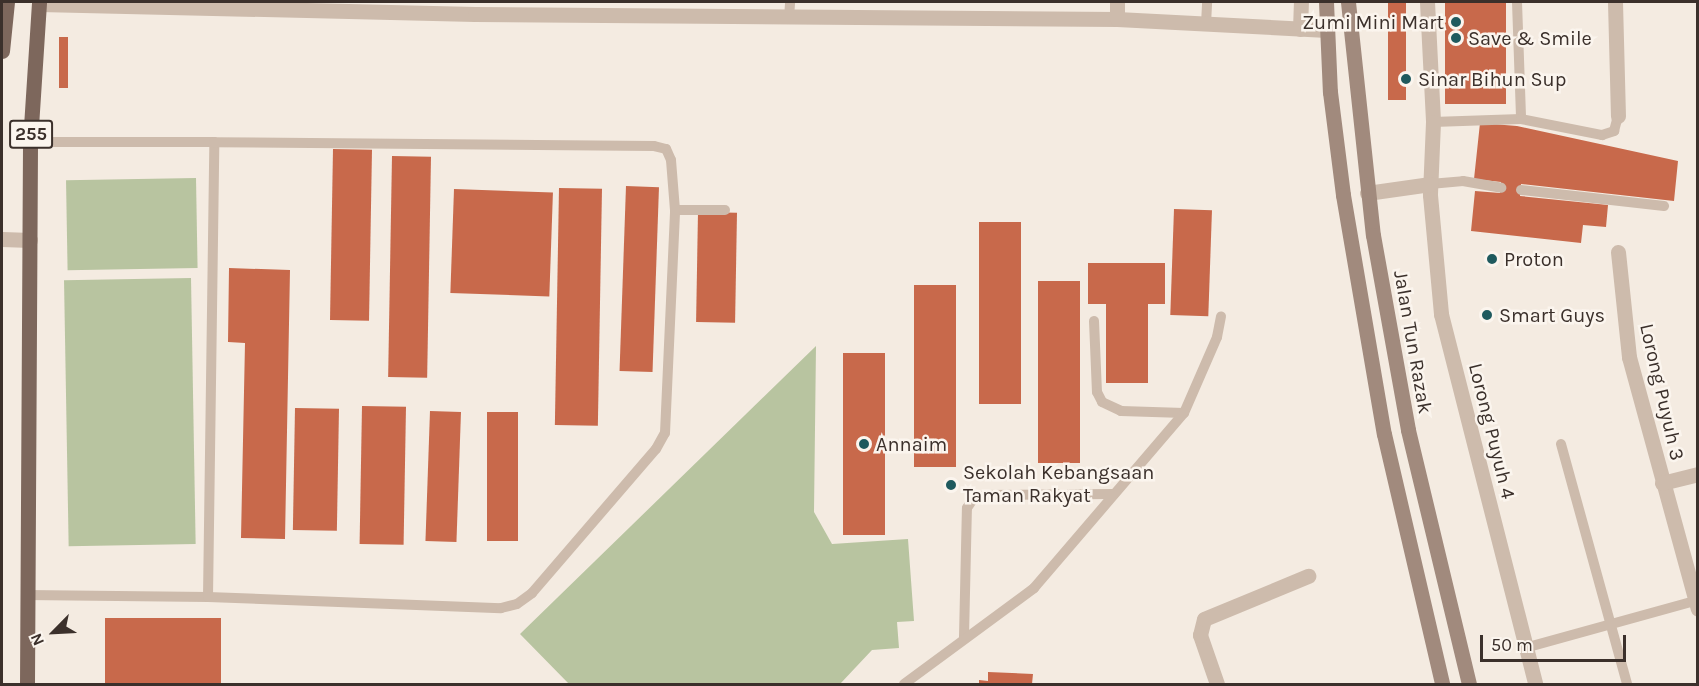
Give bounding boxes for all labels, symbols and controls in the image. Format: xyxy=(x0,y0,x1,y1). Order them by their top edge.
place label: Zumi Mini Mart xyxy=(1302,10,1444,34)
marker: Zumi Mini Mart xyxy=(1449,15,1463,29)
place label: Save & Smile xyxy=(1468,26,1592,50)
marker: Save & Smile xyxy=(1449,31,1463,45)
place label: Sinar Bihun Sup xyxy=(1418,67,1566,91)
marker: Sinar Bihun Sup xyxy=(1399,72,1413,86)
road number: 255 xyxy=(9,119,54,149)
place label: Proton xyxy=(1504,247,1564,271)
marker: Proton xyxy=(1485,252,1499,266)
street label: Jalan Tun Razak xyxy=(1389,268,1437,416)
place label: Smart Guys xyxy=(1499,303,1605,327)
marker: Smart Guys xyxy=(1480,308,1494,322)
street label: Lorong Puyuh 3 xyxy=(1635,321,1689,463)
street label: Lorong Puyuh 4 xyxy=(1464,361,1520,501)
place label: Annaim xyxy=(876,432,947,456)
marker: Annaim xyxy=(857,437,871,451)
place label: Sekolah Kebangsaan Taman Rakyat xyxy=(963,461,1154,508)
marker: Sekolah Kebangsaan Taman Rakyat xyxy=(944,478,958,492)
north arrow xyxy=(24,602,84,662)
scale bar xyxy=(1483,623,1628,661)
text: N xyxy=(26,630,48,649)
text: 50 m xyxy=(1491,634,1533,656)

